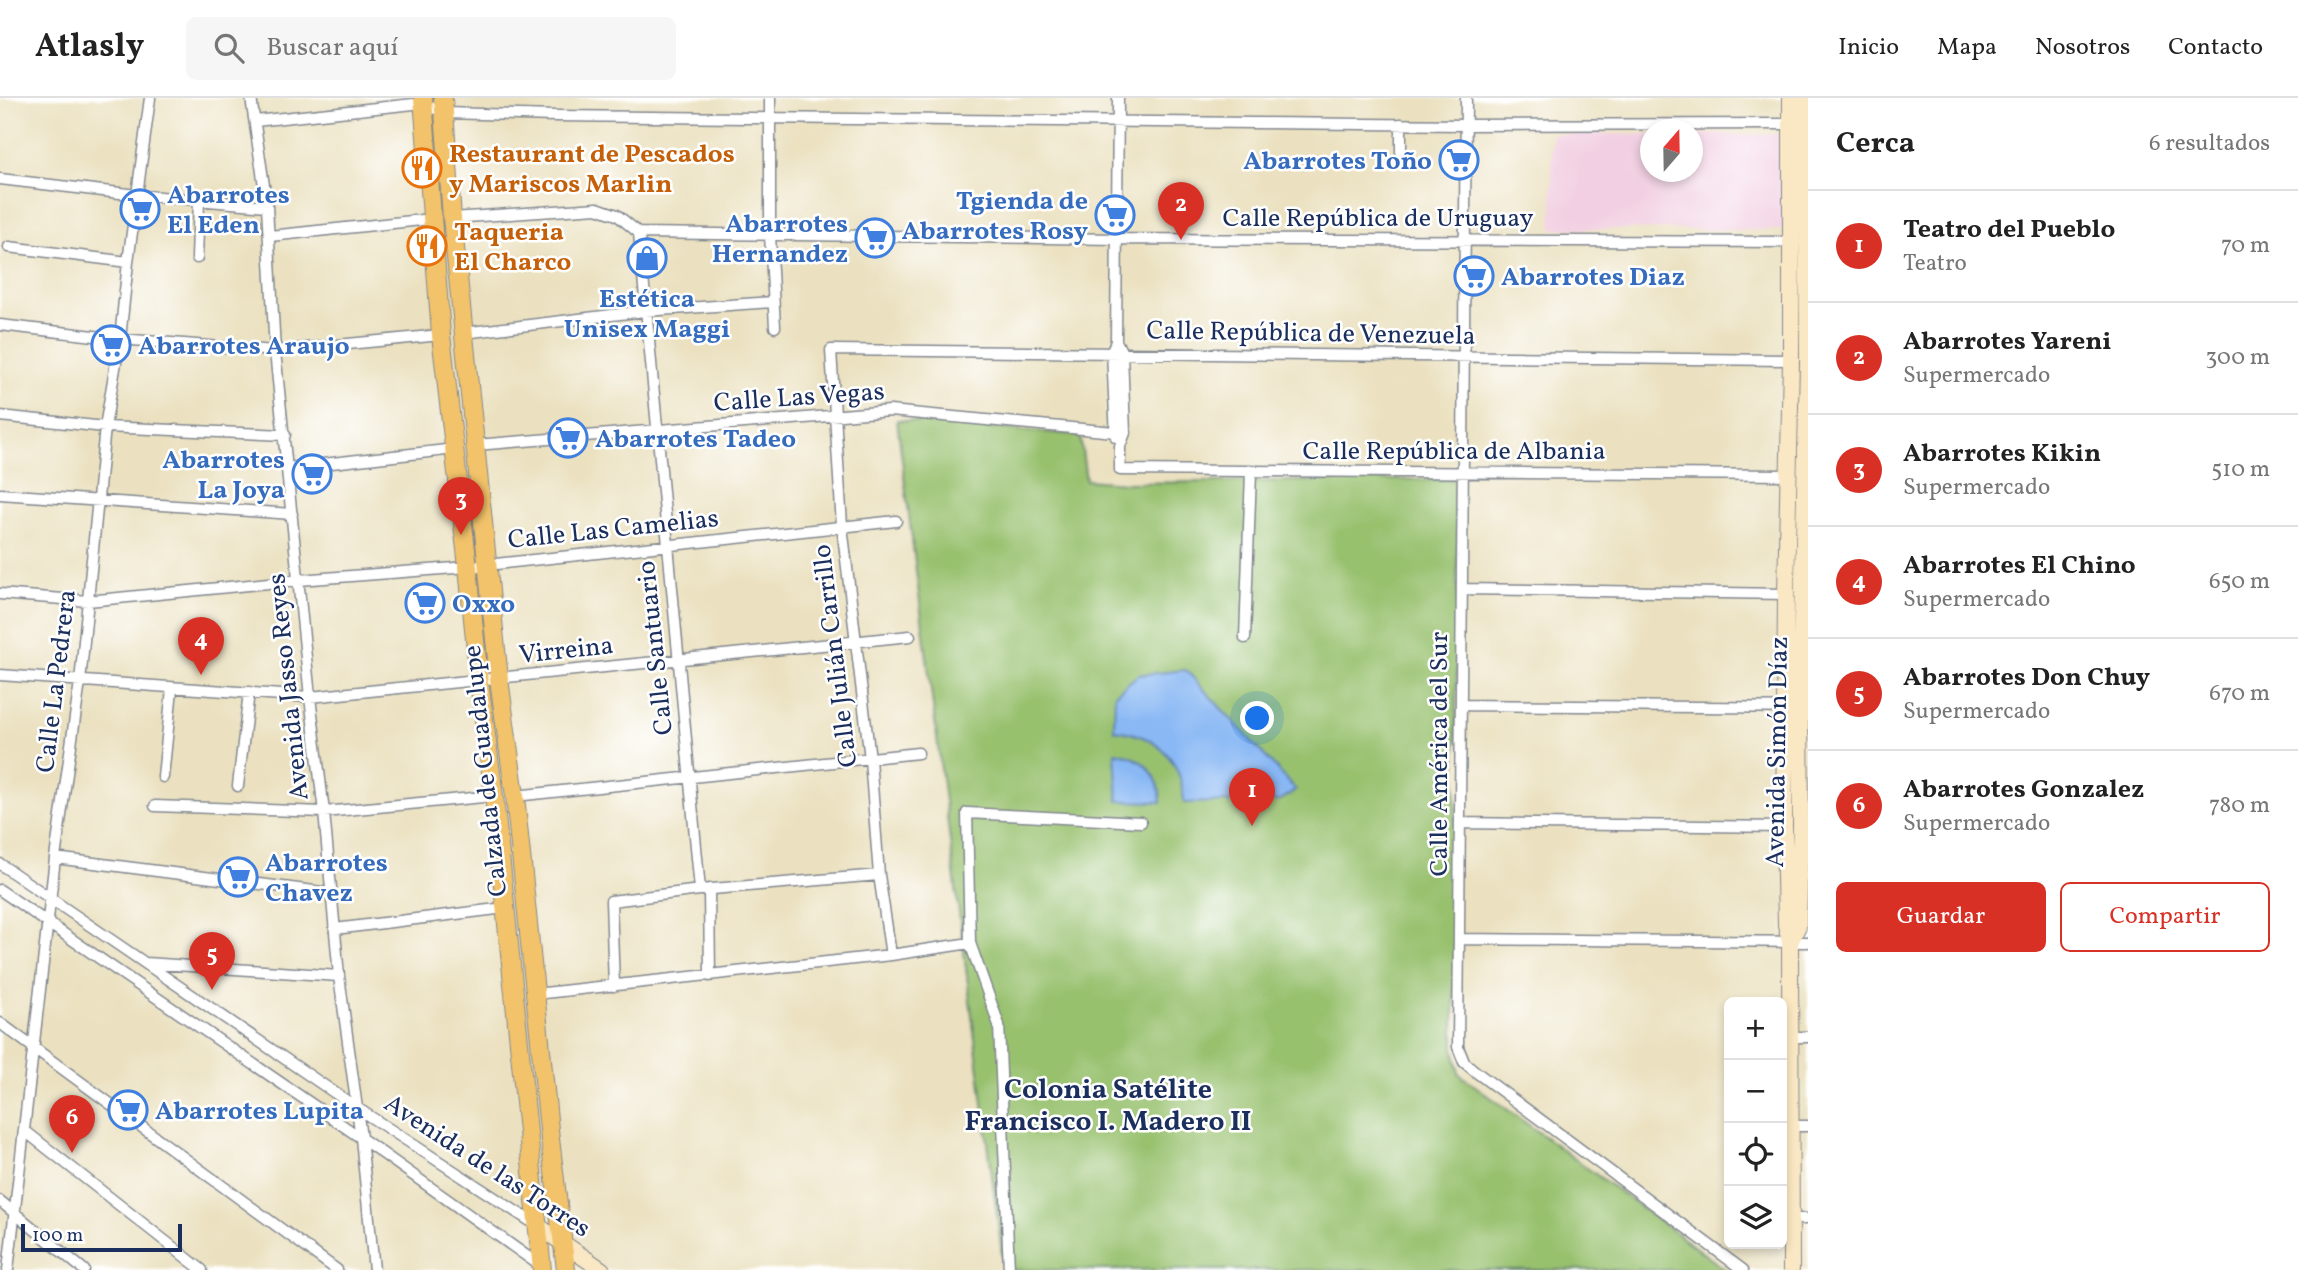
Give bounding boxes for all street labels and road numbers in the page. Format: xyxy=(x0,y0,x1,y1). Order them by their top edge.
street label: Calle República de Uruguay xyxy=(1223,201,1533,237)
street label: Calle República de Venezuela xyxy=(1146,313,1476,355)
street label: Calle Las Vegas xyxy=(713,374,886,422)
street label: Calle República de Albania xyxy=(1302,434,1606,470)
street label: Calle Las Camelias xyxy=(506,501,720,559)
street label: Calle Julián Carrillo xyxy=(804,542,868,769)
street label: Calle Santuario xyxy=(629,559,683,737)
street label: Avenida Jasso Reyes xyxy=(259,571,319,802)
street label: Calle La Pedrera xyxy=(28,588,86,775)
street label: Virreina xyxy=(517,628,615,674)
street label: Calle América del Sur xyxy=(1422,631,1458,877)
street label: Avenida Simón Díaz xyxy=(1758,636,1798,868)
street label: Calzada de Guadalupe xyxy=(455,643,517,898)
street label: Avenida de las Torres xyxy=(377,1086,597,1247)

